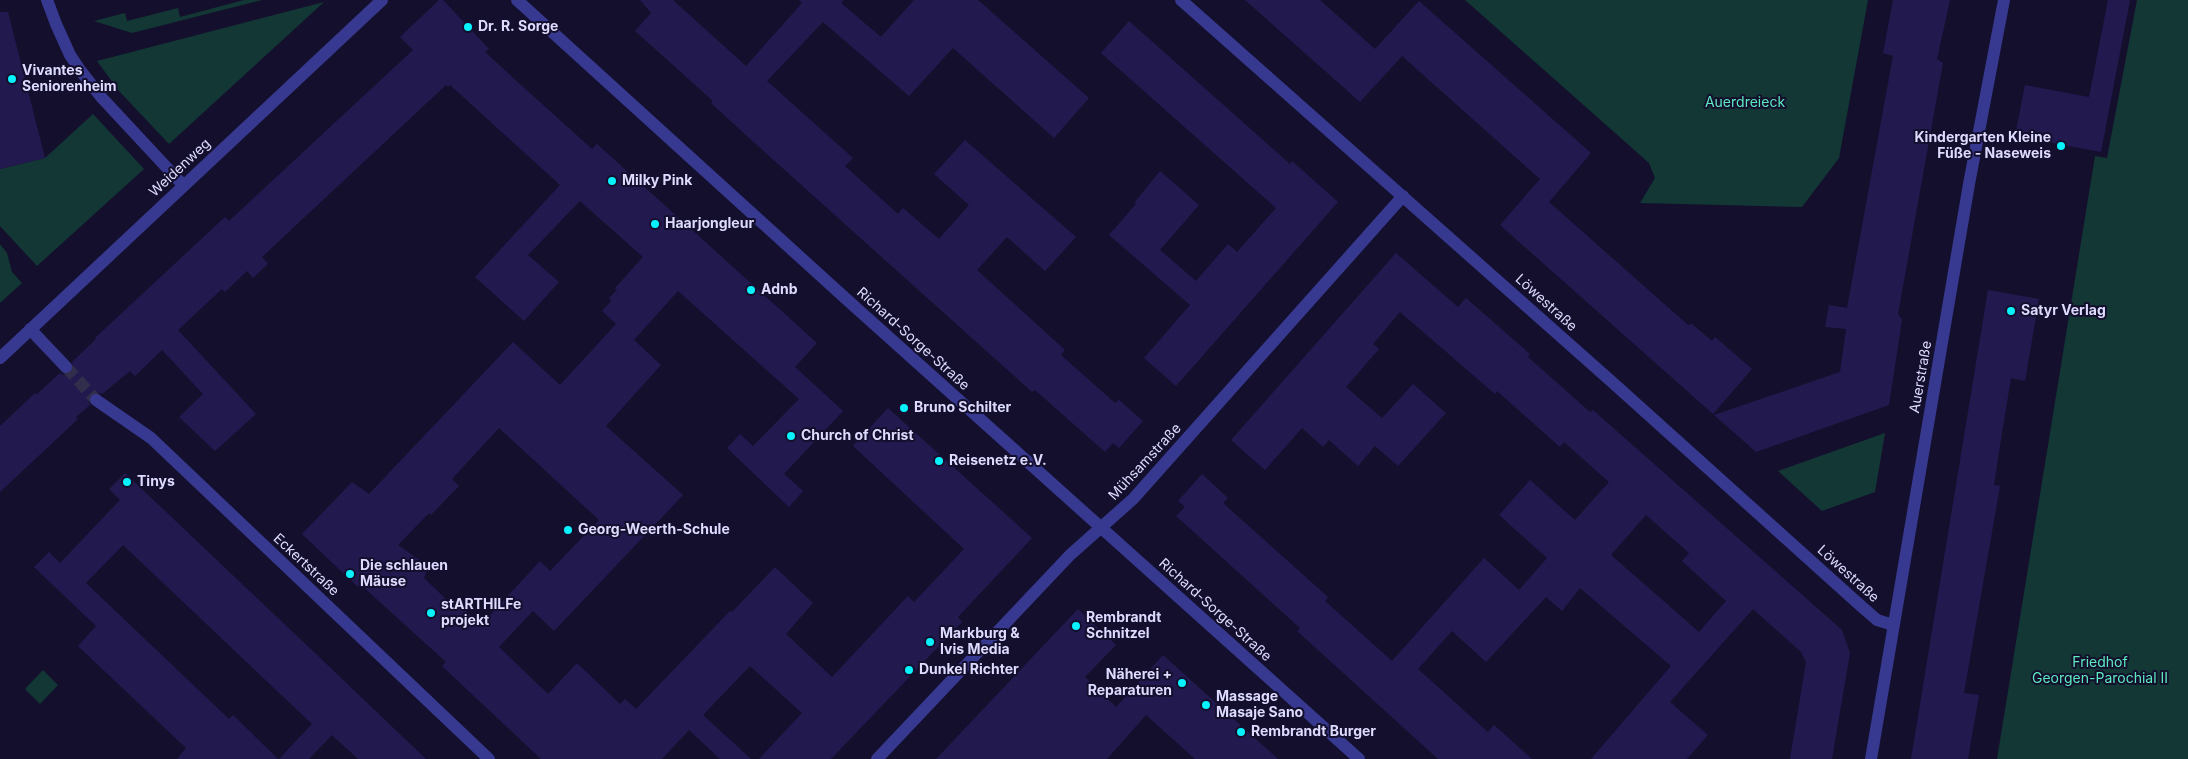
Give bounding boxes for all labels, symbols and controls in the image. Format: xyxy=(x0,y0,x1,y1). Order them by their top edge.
place label: Dr. R. Sorge xyxy=(478,19,558,35)
marker: Dr. R. Sorge xyxy=(462,21,474,33)
place label: Vivantes Seniorenheim xyxy=(22,63,117,95)
marker: Vivantes Seniorenheim xyxy=(6,73,18,85)
park label: Auerdreieck xyxy=(1705,95,1785,111)
place label: Kindergarten Kleine Füße - Naseweis xyxy=(1914,130,2051,162)
street label: Weidenweg xyxy=(146,135,214,201)
marker: Kindergarten Kleine Füße - Naseweis xyxy=(2055,140,2067,152)
place label: Milky Pink xyxy=(622,173,692,189)
marker: Milky Pink xyxy=(606,175,618,187)
place label: Haarjongleur xyxy=(665,216,754,232)
marker: Haarjongleur xyxy=(649,218,661,230)
street label: Löwestraße xyxy=(1512,271,1580,335)
place label: Adnb xyxy=(761,282,797,298)
marker: Adnb xyxy=(745,284,757,296)
street label: Richard-Sorge-Straße xyxy=(853,284,973,394)
place label: Satyr Verlag xyxy=(2021,303,2106,319)
marker: Satyr Verlag xyxy=(2005,305,2017,317)
street label: Auerstraße xyxy=(1906,339,1936,415)
place label: Bruno Schilter xyxy=(914,400,1011,416)
marker: Bruno Schilter xyxy=(898,402,910,414)
street label: Mühsamstraße xyxy=(1105,420,1185,504)
place label: Church of Christ xyxy=(801,428,914,444)
marker: Church of Christ xyxy=(785,430,797,442)
place label: Reisenetz e.V. xyxy=(949,453,1047,469)
marker: Reisenetz e.V. xyxy=(933,455,945,467)
place label: Tinys xyxy=(137,474,175,490)
marker: Tinys xyxy=(121,476,133,488)
place label: Georg-Weerth-Schule xyxy=(578,522,730,538)
marker: Georg-Weerth-Schule xyxy=(562,524,574,536)
street label: Eckertstraße xyxy=(270,530,342,600)
street label: Löwestraße xyxy=(1814,542,1882,606)
street label: Richard-Sorge-Straße xyxy=(1155,555,1275,665)
place label: Die schlauen Mäuse xyxy=(360,558,448,590)
marker: Die schlauen Mäuse xyxy=(344,568,356,580)
place label: stARTHILFe projekt xyxy=(441,597,521,630)
marker: stARTHILFe projekt xyxy=(425,607,437,619)
place label: Rembrandt Schnitzel xyxy=(1086,610,1161,642)
marker: Rembrandt Schnitzel xyxy=(1070,620,1082,632)
place label: Markburg & Ivis Media xyxy=(940,626,1020,658)
marker: Markburg & Ivis Media xyxy=(924,636,936,648)
park label: Friedhof Georgen-Parochial II xyxy=(2032,655,2168,688)
place label: Dunkel Richter xyxy=(919,662,1019,678)
marker: Dunkel Richter xyxy=(903,664,915,676)
place label: Näherei + Reparaturen xyxy=(1088,667,1172,700)
marker: Näherei + Reparaturen xyxy=(1176,677,1188,689)
place label: Massage Masaje Sano xyxy=(1216,689,1303,722)
marker: Massage Masaje Sano xyxy=(1200,699,1212,711)
place label: Rembrandt Burger xyxy=(1251,724,1376,740)
marker: Rembrandt Burger xyxy=(1235,726,1247,738)

